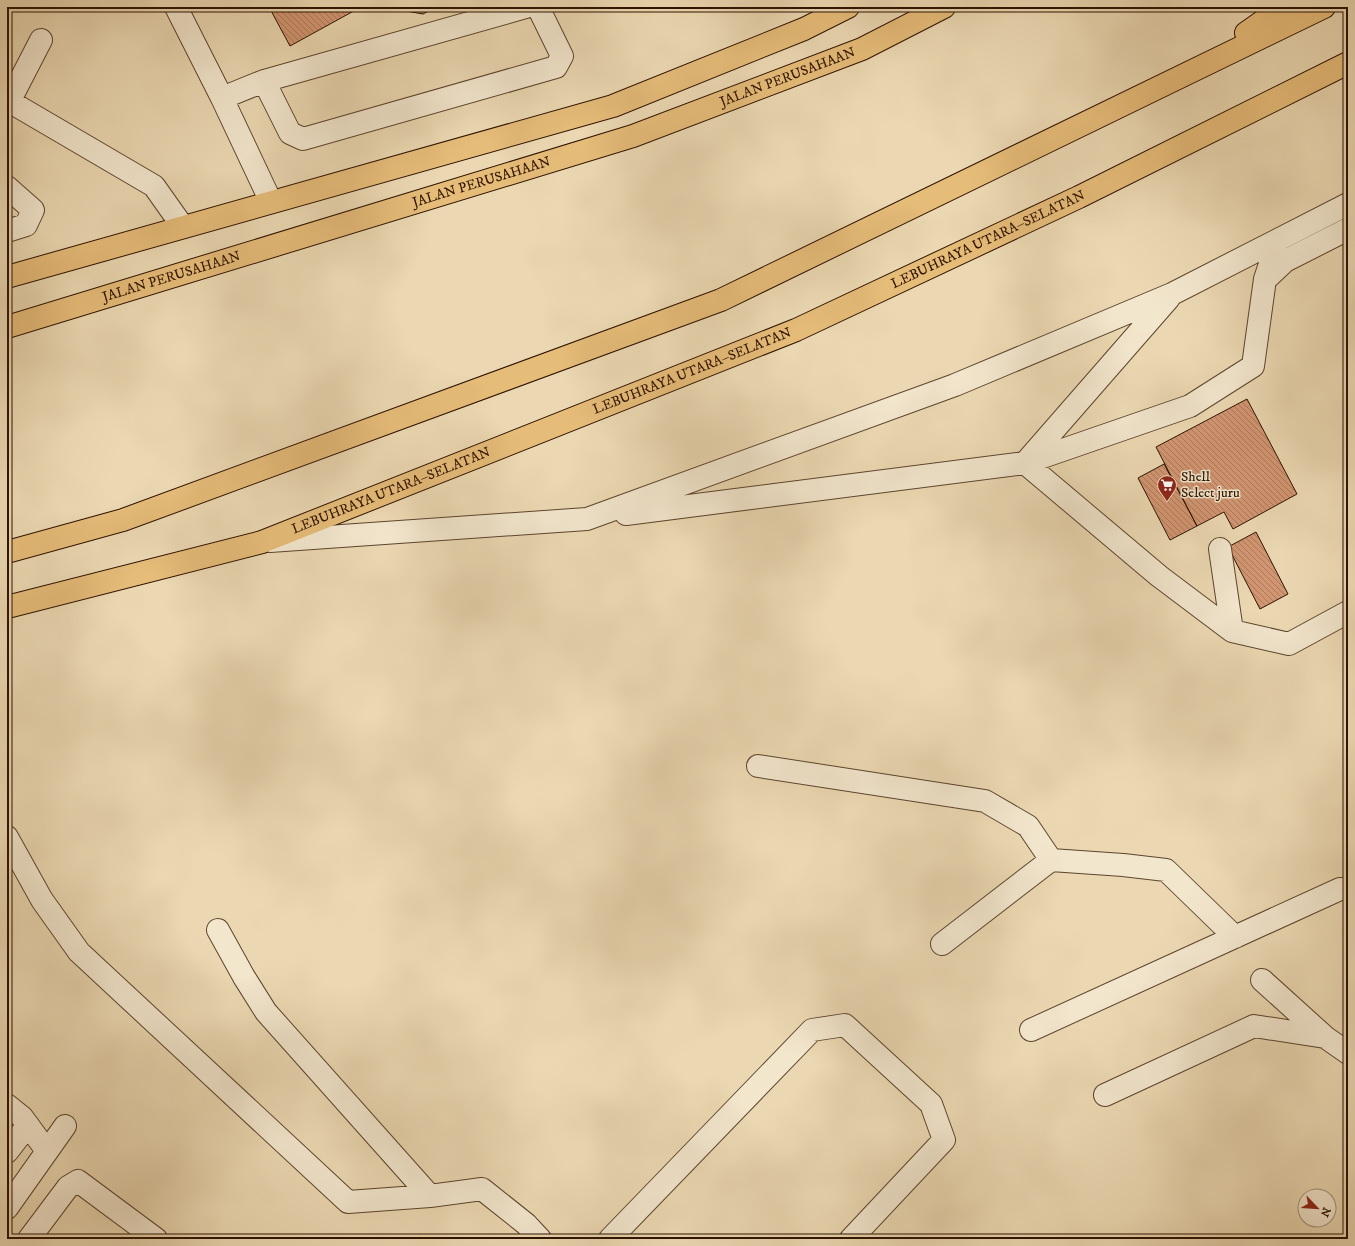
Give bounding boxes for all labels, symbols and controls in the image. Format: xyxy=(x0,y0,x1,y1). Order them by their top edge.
street label: JALAN PERUSAHAAN xyxy=(716,43,858,112)
street label: JALAN PERUSAHAAN xyxy=(408,153,553,212)
street label: LEBUHRAYA UTARA–SELATAN xyxy=(888,186,1088,293)
street label: JALAN PERUSAHAAN xyxy=(98,247,243,307)
street label: LEBUHRAYA UTARA–SELATAN xyxy=(590,324,795,419)
street label: LEBUHRAYA UTARA–SELATAN xyxy=(289,443,493,538)
place label: Shell Select juru xyxy=(1181,468,1240,502)
supermarket icon: Shell Select juru xyxy=(1156,474,1178,502)
north arrow xyxy=(1297,1188,1337,1228)
text: N xyxy=(1317,1205,1333,1219)

